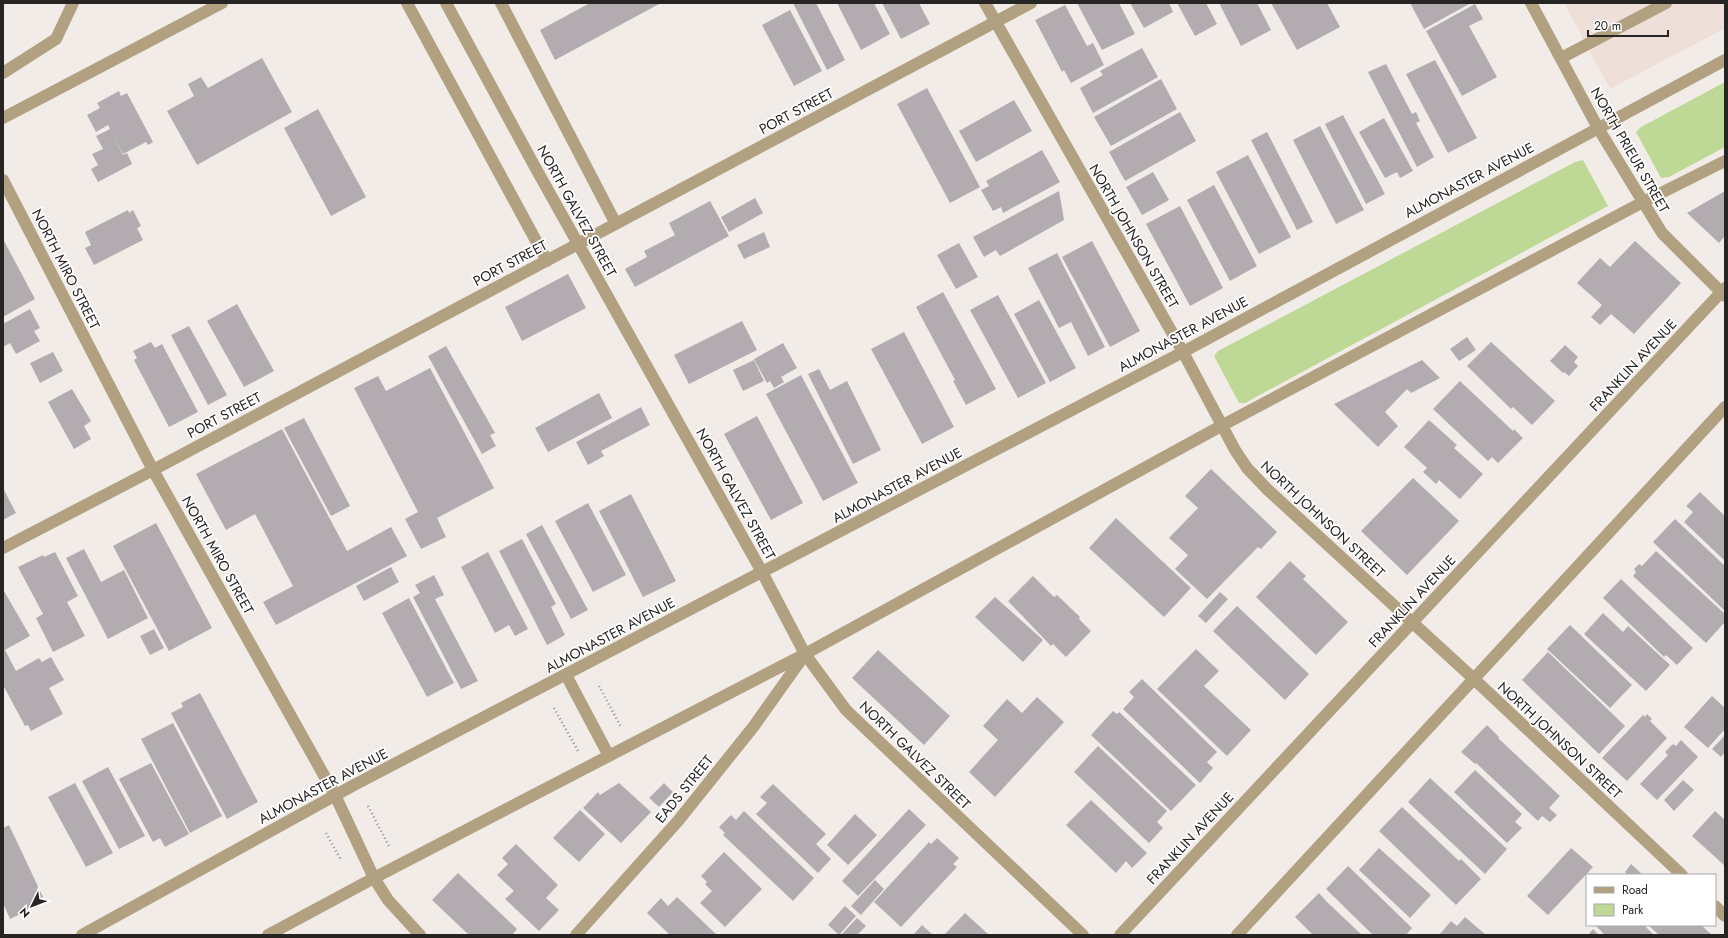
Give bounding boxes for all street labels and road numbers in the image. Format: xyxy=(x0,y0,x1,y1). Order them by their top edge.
street label: PORT STREET xyxy=(755,83,837,139)
street label: NORTH PRIEUR STREET xyxy=(1586,84,1674,217)
street label: ALMONASTER AVENUE xyxy=(1401,137,1537,223)
street label: NORTH GALVEZ STREET xyxy=(532,142,622,281)
street label: NORTH JOHNSON STREET xyxy=(1084,160,1184,312)
street label: NORTH MIRO STREET xyxy=(27,206,105,333)
street label: PORT STREET xyxy=(469,235,551,291)
street label: ALMONASTER AVENUE xyxy=(1115,291,1251,377)
street label: FRANKLIN AVENUE xyxy=(1585,314,1681,416)
street label: PORT STREET xyxy=(183,387,265,443)
street label: NORTH GALVEZ STREET xyxy=(691,425,781,564)
street label: ALMONASTER AVENUE xyxy=(829,442,965,528)
street label: NORTH JOHNSON STREET xyxy=(1256,456,1390,582)
street label: NORTH MIRO STREET xyxy=(177,492,259,618)
street label: FRANKLIN AVENUE xyxy=(1364,550,1460,652)
street label: ALMONASTER AVENUE xyxy=(542,592,678,678)
street label: NORTH JOHNSON STREET xyxy=(1493,677,1627,803)
street label: NORTH GALVEZ STREET xyxy=(855,696,975,814)
street label: ALMONASTER AVENUE xyxy=(255,743,391,829)
street label: EADS STREET xyxy=(650,750,718,827)
street label: FRANKLIN AVENUE xyxy=(1142,787,1238,889)

